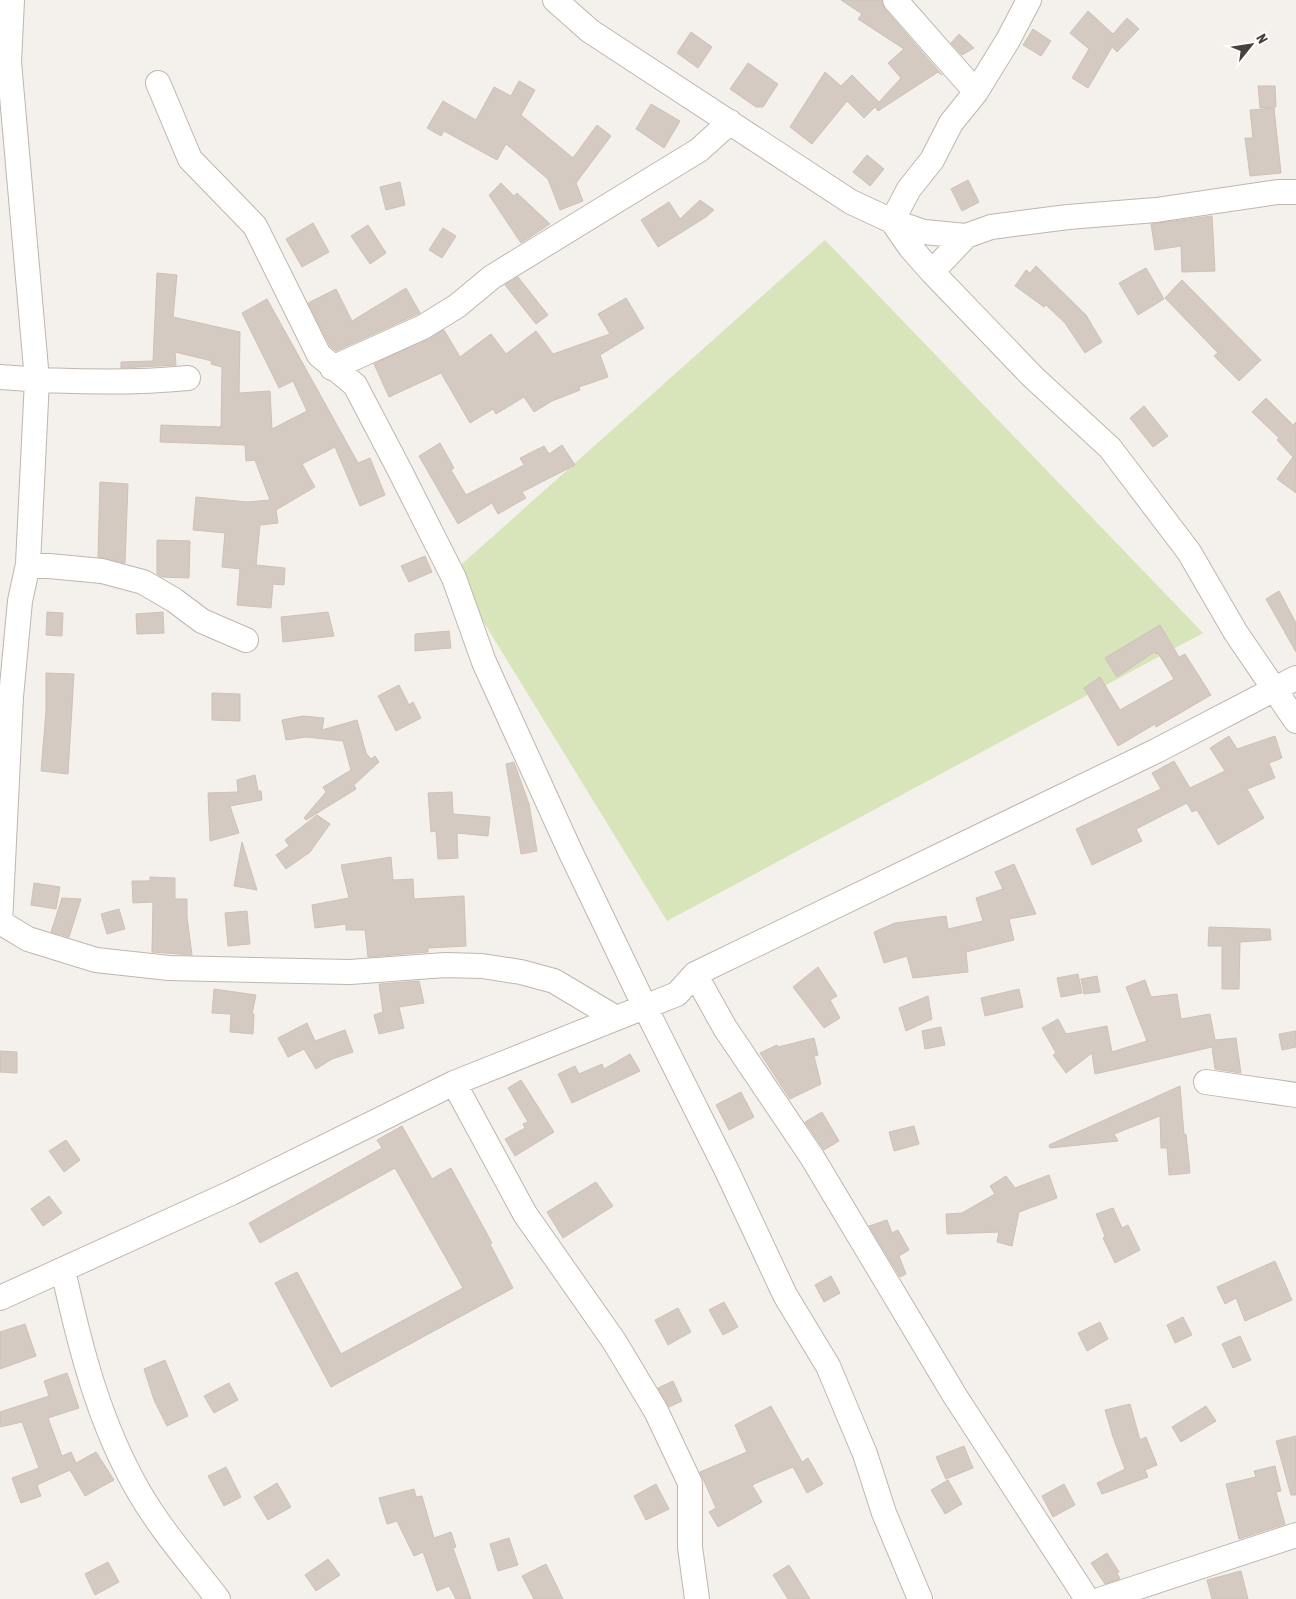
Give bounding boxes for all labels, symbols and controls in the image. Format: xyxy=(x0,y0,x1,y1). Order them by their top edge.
north arrow xyxy=(1226,20,1276,70)
text: N xyxy=(1253,31,1271,46)

